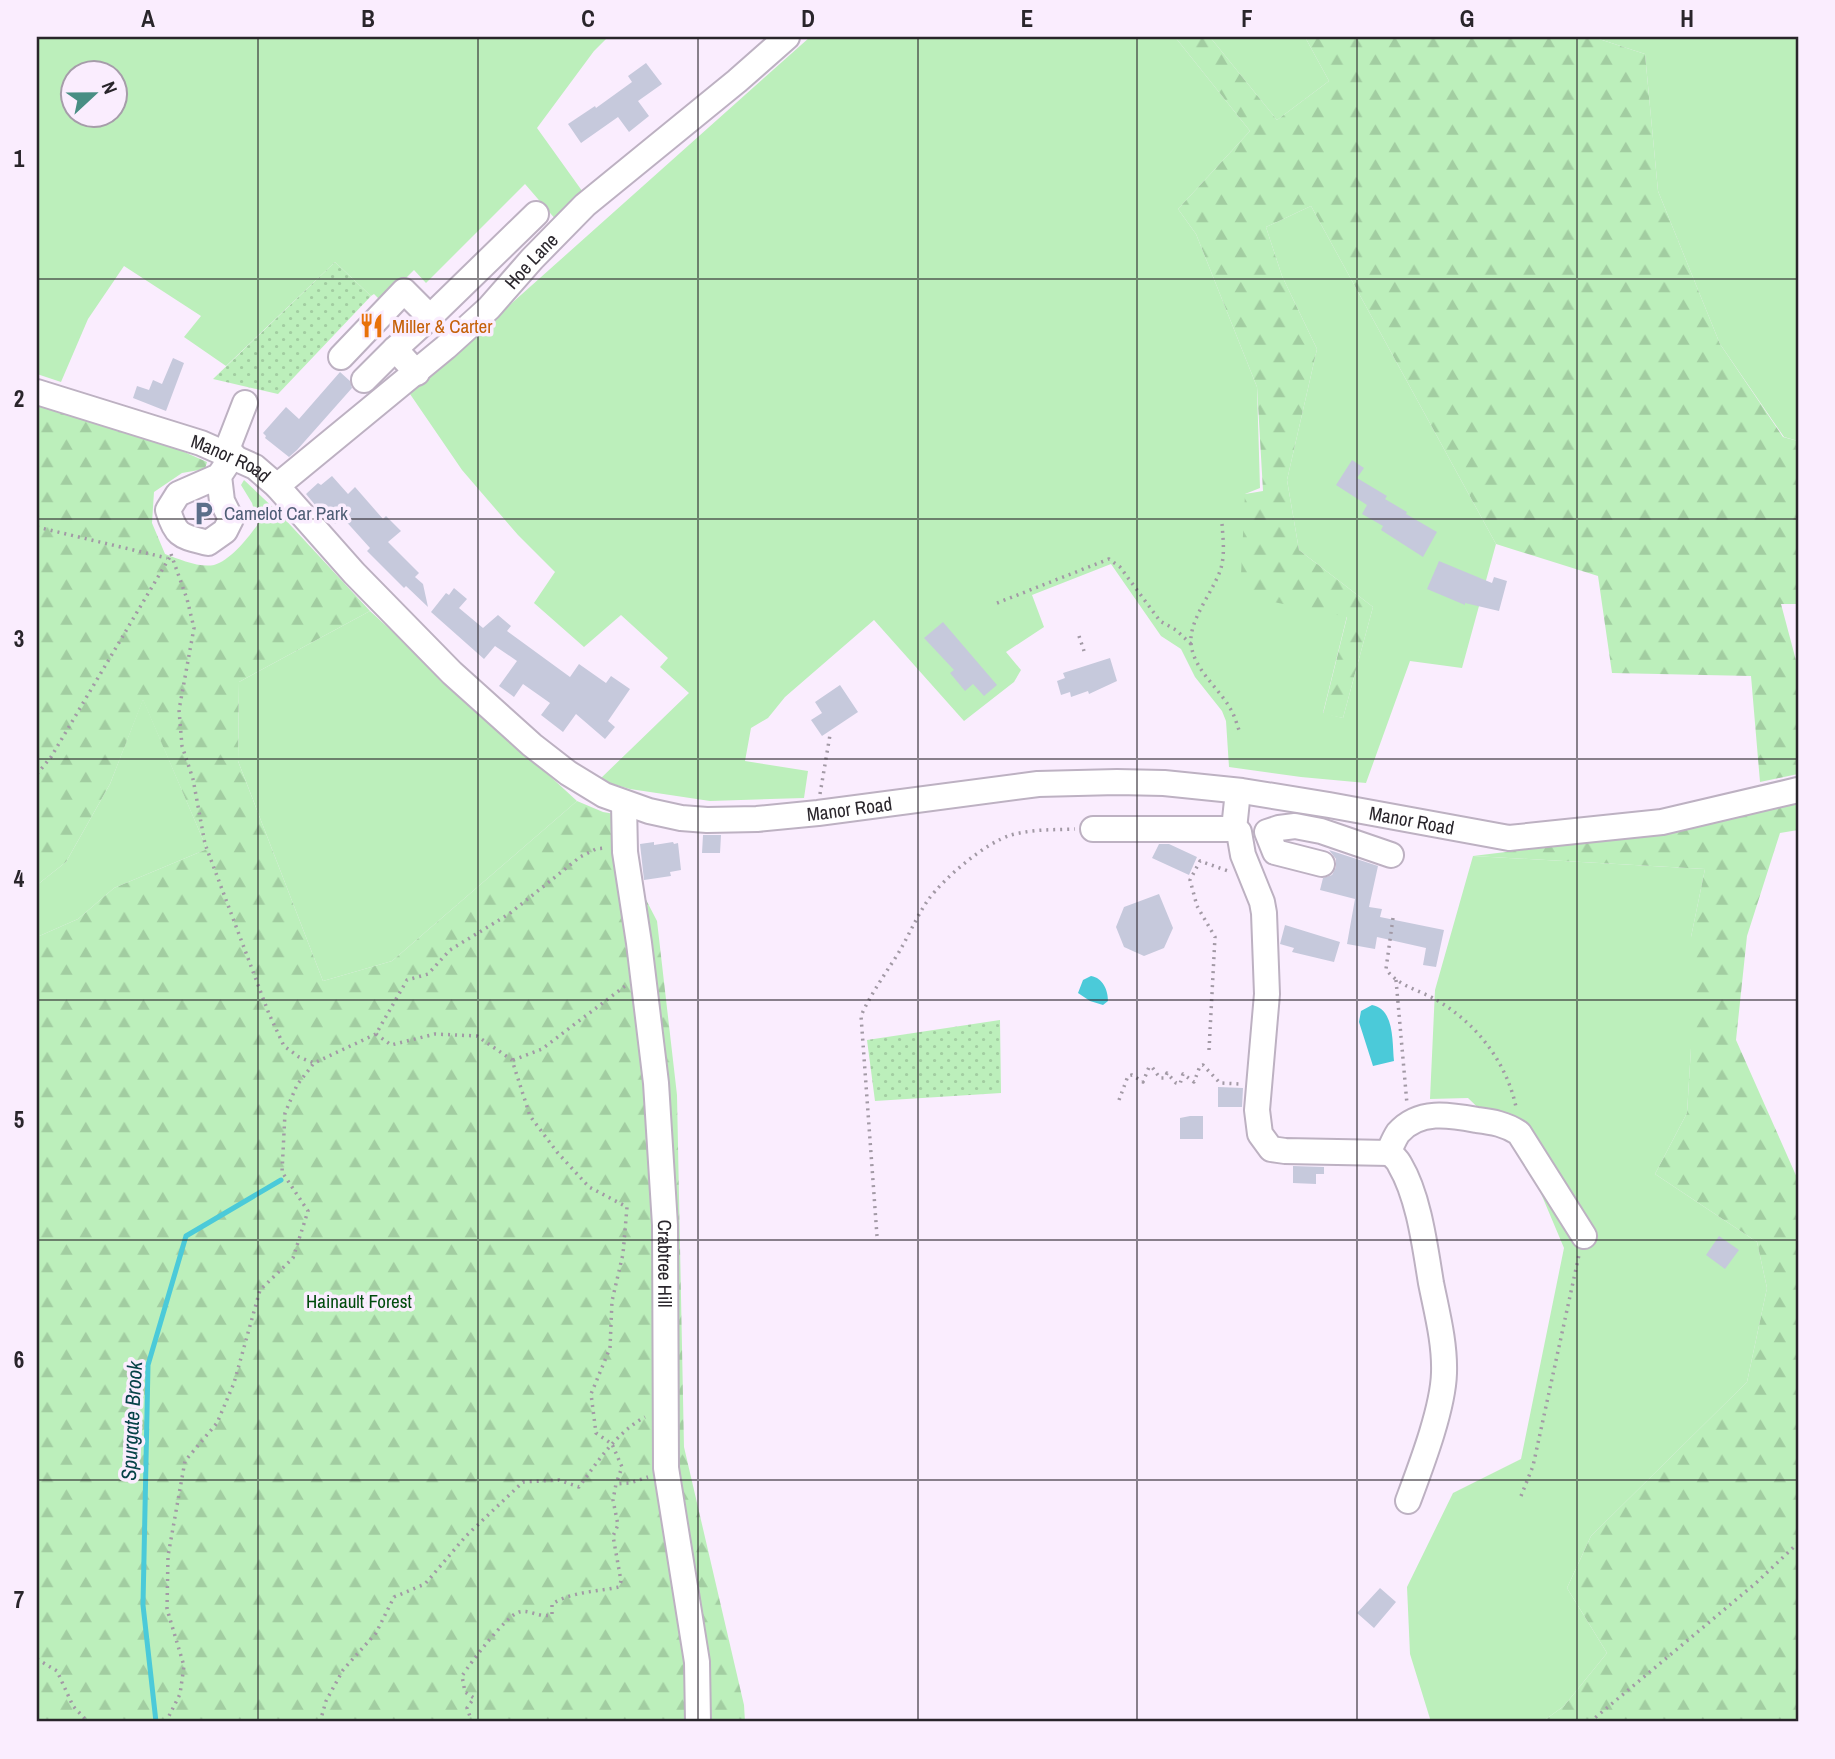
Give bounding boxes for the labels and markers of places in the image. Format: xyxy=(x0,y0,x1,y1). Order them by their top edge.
restaurant icon: Miller & Carter xyxy=(358,312,386,340)
place label: Miller & Carter xyxy=(392,313,493,339)
parking icon: Camelot Car Park xyxy=(190,499,218,527)
place label: Camelot Car Park xyxy=(224,500,348,526)

